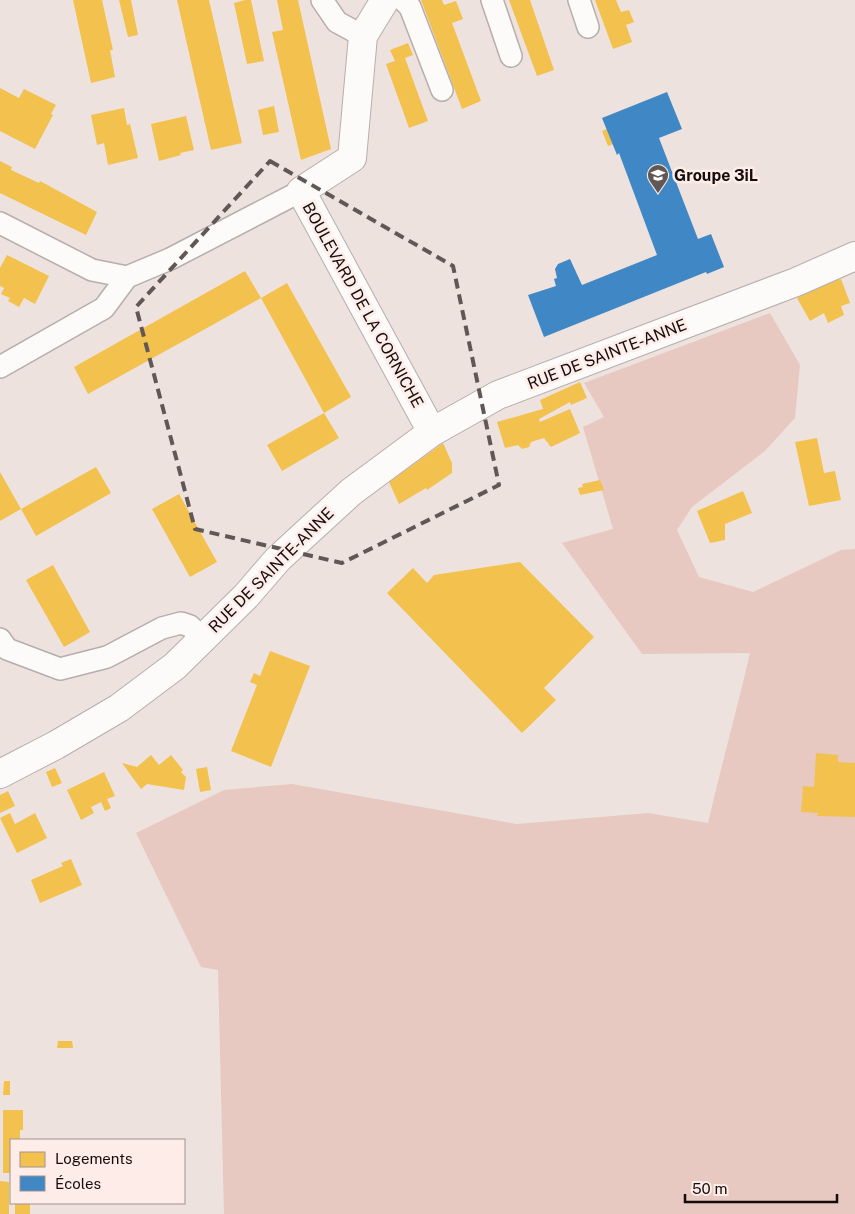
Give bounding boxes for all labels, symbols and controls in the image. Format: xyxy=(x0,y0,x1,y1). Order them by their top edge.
school or university icon: Groupe 3iL xyxy=(646,163,670,194)
place label: Groupe 3iL xyxy=(674,166,758,185)
street label: BOULEVARD DE LA CORNICHE xyxy=(299,199,427,411)
street label: RUE DE SAINTE-ANNE xyxy=(525,315,689,393)
street label: RUE DE SAINTE-ANNE xyxy=(205,504,337,636)
legend xyxy=(10,1139,185,1204)
text: Logements xyxy=(55,1150,133,1167)
scale bar xyxy=(685,1172,838,1204)
text: Écoles xyxy=(55,1175,101,1192)
text: 50 m xyxy=(692,1180,727,1197)

